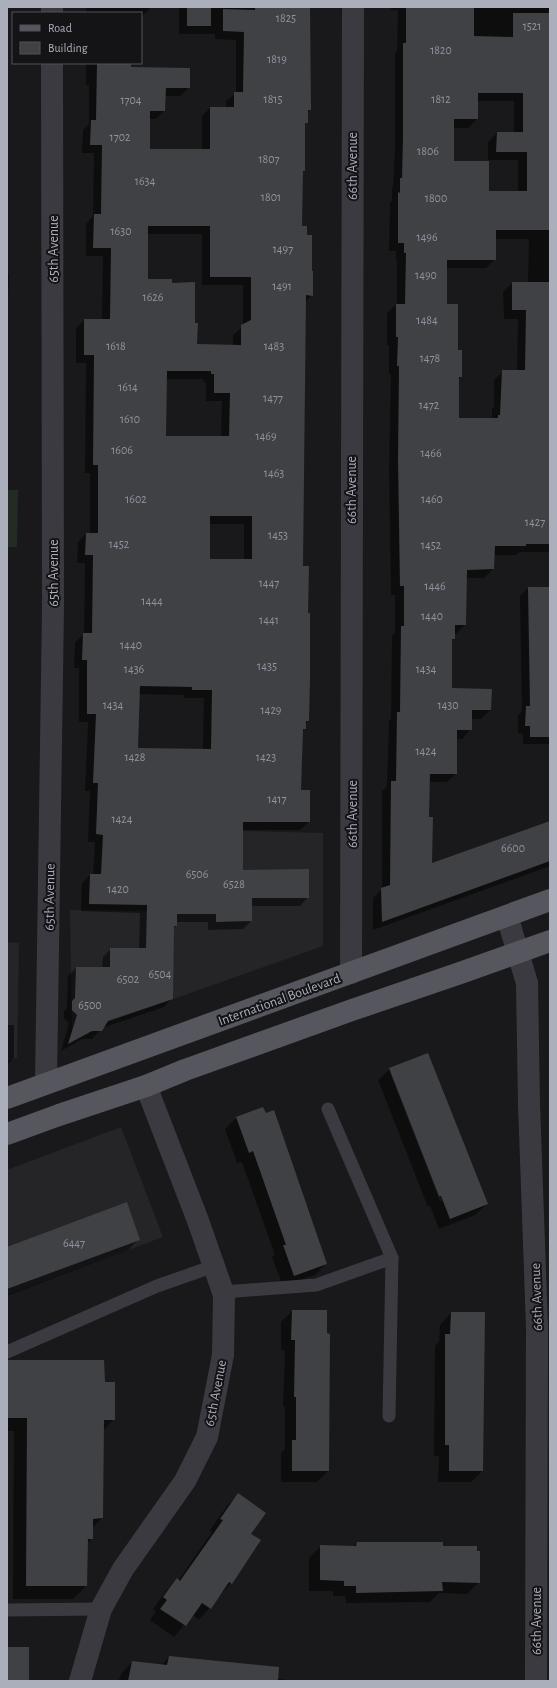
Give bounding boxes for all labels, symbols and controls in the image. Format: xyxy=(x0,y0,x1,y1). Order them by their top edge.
legend xyxy=(12,12,142,64)
house number: 1825 xyxy=(276,12,296,24)
house number: 1521 xyxy=(523,20,541,32)
text: Road xyxy=(48,22,72,34)
text: Building xyxy=(48,42,88,54)
house number: 1820 xyxy=(430,44,452,56)
house number: 1819 xyxy=(267,53,287,65)
house number: 1815 xyxy=(264,93,282,105)
house number: 1812 xyxy=(431,93,451,105)
house number: 1704 xyxy=(120,94,142,106)
house number: 1702 xyxy=(110,131,131,143)
street label: 66th Avenue xyxy=(346,132,360,200)
house number: 1806 xyxy=(417,145,439,157)
house number: 1807 xyxy=(258,153,280,165)
house number: 1634 xyxy=(135,175,155,187)
house number: 1801 xyxy=(261,191,281,203)
house number: 1800 xyxy=(425,192,447,204)
street label: 65th Avenue xyxy=(47,215,61,283)
house number: 1630 xyxy=(110,225,132,237)
house number: 1496 xyxy=(416,231,438,243)
house number: 1497 xyxy=(273,243,293,255)
house number: 1490 xyxy=(415,269,437,281)
house number: 1491 xyxy=(272,280,292,292)
house number: 1626 xyxy=(143,291,164,303)
house number: 1484 xyxy=(416,314,438,326)
house number: 1618 xyxy=(106,340,126,352)
house number: 1483 xyxy=(264,340,284,352)
house number: 1478 xyxy=(420,352,441,364)
house number: 1614 xyxy=(118,381,138,393)
house number: 1477 xyxy=(263,392,283,404)
house number: 1472 xyxy=(419,399,440,411)
house number: 1610 xyxy=(120,413,140,425)
house number: 1469 xyxy=(255,430,277,442)
house number: 1606 xyxy=(111,444,133,456)
house number: 1466 xyxy=(420,447,442,459)
street label: 66th Avenue xyxy=(345,456,359,524)
house number: 1463 xyxy=(264,467,284,479)
house number: 1602 xyxy=(125,493,147,505)
house number: 1460 xyxy=(421,493,443,505)
house number: 1427 xyxy=(525,516,545,528)
house number: 1453 xyxy=(268,529,288,541)
house number: 1452 xyxy=(109,538,130,550)
street label: 65th Avenue xyxy=(47,539,61,607)
house number: 1452 xyxy=(421,539,442,551)
house number: 1447 xyxy=(259,577,279,589)
house number: 1446 xyxy=(424,580,446,592)
house number: 1444 xyxy=(141,595,163,607)
house number: 1440 xyxy=(421,610,443,622)
house number: 1441 xyxy=(259,614,279,626)
house number: 1440 xyxy=(120,639,142,651)
house number: 1435 xyxy=(257,660,277,672)
house number: 1436 xyxy=(124,663,145,675)
house number: 1434 xyxy=(416,663,437,675)
house number: 1434 xyxy=(103,699,124,711)
house number: 1430 xyxy=(437,699,459,711)
house number: 1429 xyxy=(260,704,282,716)
house number: 1424 xyxy=(415,745,437,757)
house number: 1428 xyxy=(124,751,146,763)
house number: 1423 xyxy=(256,751,276,763)
street label: 66th Avenue xyxy=(346,780,360,848)
house number: 1417 xyxy=(267,793,287,805)
house number: 1424 xyxy=(111,813,133,825)
house number: 6600 xyxy=(501,842,525,854)
street label: 65th Avenue xyxy=(42,863,58,931)
house number: 6506 xyxy=(186,868,209,880)
house number: 6528 xyxy=(223,878,245,890)
house number: 1420 xyxy=(107,883,129,895)
house number: 6504 xyxy=(149,968,172,980)
street label: International Boulevard xyxy=(216,971,342,1029)
house number: 6502 xyxy=(117,973,140,985)
house number: 6500 xyxy=(78,999,102,1011)
house number: 6447 xyxy=(63,1237,85,1249)
street label: 66th Avenue xyxy=(529,1263,545,1331)
street label: 65th Avenue xyxy=(203,1359,229,1428)
street label: 66th Avenue xyxy=(530,1587,544,1655)

